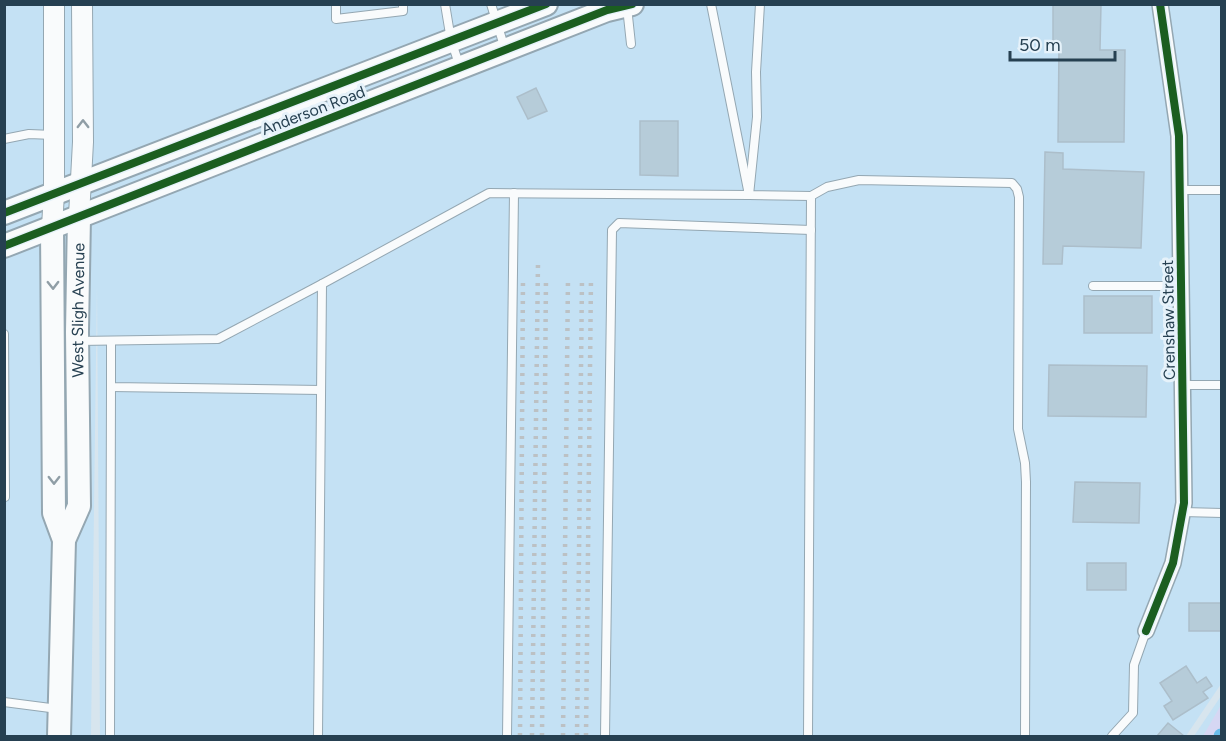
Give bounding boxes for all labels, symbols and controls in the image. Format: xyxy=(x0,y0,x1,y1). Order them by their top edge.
scale bar xyxy=(1010,24,1115,62)
text: 50 m xyxy=(1019,34,1061,56)
street label: Anderson Road xyxy=(259,82,368,139)
one-way arrow xyxy=(77,119,89,128)
street label: West Sligh Avenue xyxy=(68,243,89,378)
street label: Crenshaw Street xyxy=(1158,260,1179,380)
one-way arrow xyxy=(47,281,59,290)
one-way arrow xyxy=(48,476,60,485)

